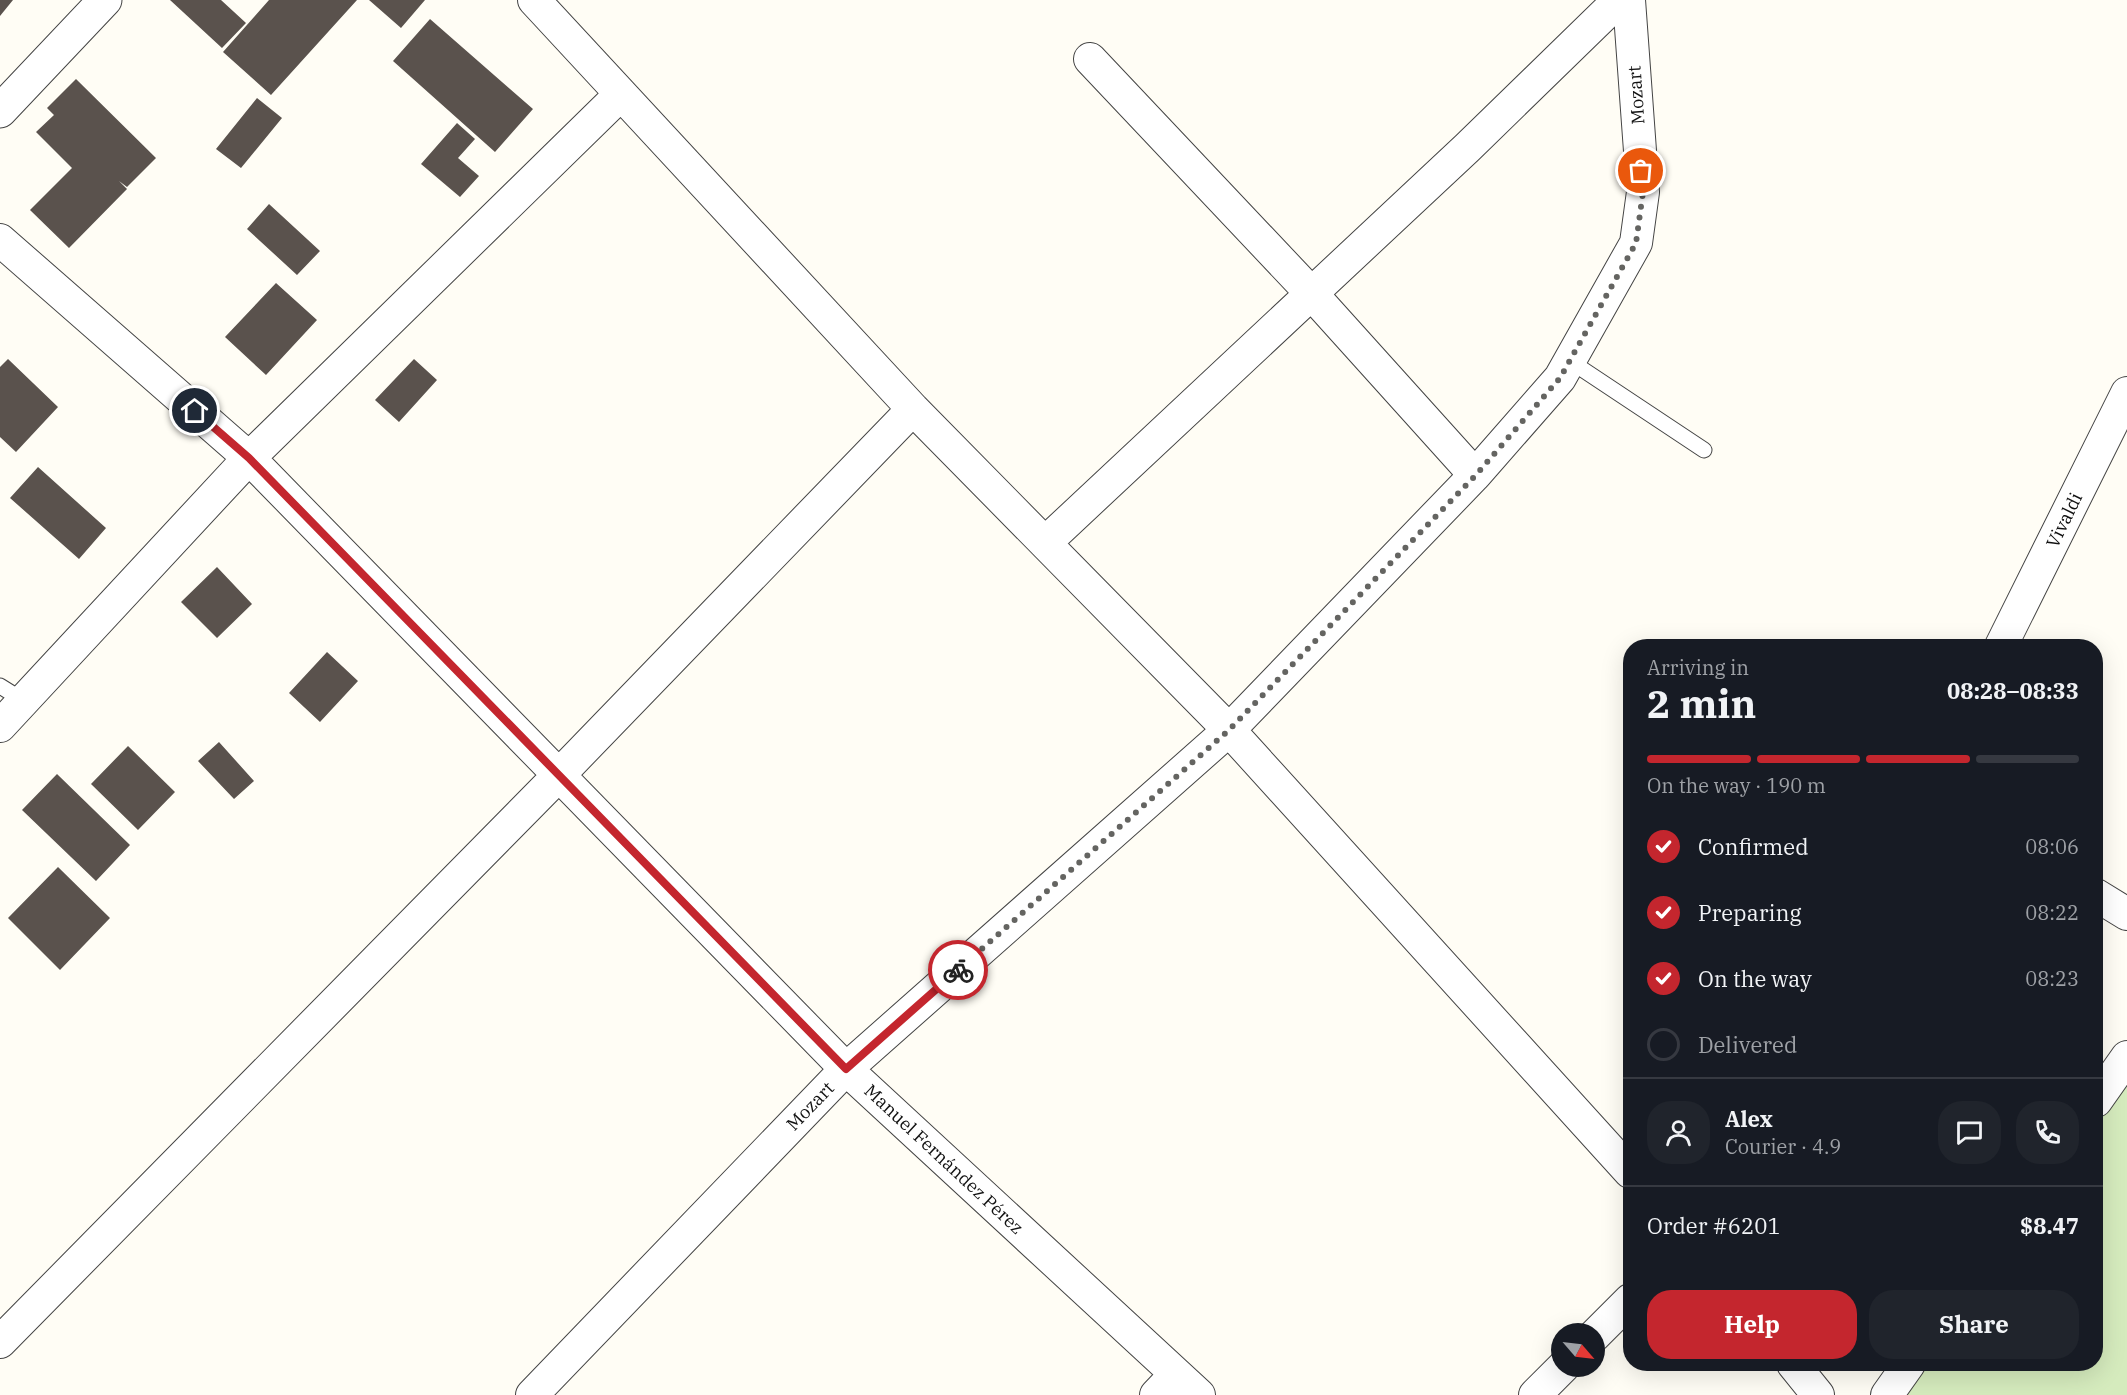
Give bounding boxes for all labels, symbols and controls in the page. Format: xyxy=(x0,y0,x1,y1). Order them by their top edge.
street label: Mozart xyxy=(1622,65,1650,125)
pin xyxy=(1615,145,1666,196)
icon: bag xyxy=(1624,154,1657,187)
pin xyxy=(169,385,220,436)
icon: home xyxy=(178,394,211,427)
street label: Vivaldi xyxy=(2041,488,2087,551)
text: Arriving in xyxy=(1647,654,1749,681)
text: 08:28–08:33 xyxy=(1947,676,2079,705)
text: 2 min xyxy=(1647,678,1756,729)
text: On the way · 190 m xyxy=(1647,772,1826,799)
icon: check xyxy=(1647,830,1680,863)
text: Confirmed xyxy=(1698,832,1809,861)
text: 08:06 xyxy=(2025,833,2079,860)
icon: check xyxy=(1647,896,1680,929)
text: Preparing xyxy=(1698,898,1802,927)
text: 08:22 xyxy=(2025,899,2079,926)
courier xyxy=(928,940,988,1000)
icon: bike xyxy=(942,954,975,987)
icon: check xyxy=(1647,962,1680,995)
text: On the way xyxy=(1698,964,1812,993)
text: 08:23 xyxy=(2025,965,2079,992)
text: Delivered xyxy=(1698,1030,1797,1059)
street label: Mozart xyxy=(781,1077,839,1135)
street label: Manuel Fernández Pérez xyxy=(860,1079,1028,1239)
button: person xyxy=(1647,1101,1710,1164)
button: chat xyxy=(1938,1101,2001,1164)
button: phone xyxy=(2016,1101,2079,1164)
text: Alex xyxy=(1725,1104,1773,1133)
text: Courier · 4.9 xyxy=(1725,1133,1841,1160)
text: Order #6201 xyxy=(1647,1211,1781,1240)
text: $8.47 xyxy=(2020,1211,2079,1240)
button: Help xyxy=(1647,1290,1857,1359)
button: Share xyxy=(1869,1290,2079,1359)
north arrow xyxy=(1551,1323,1605,1377)
map controls xyxy=(1551,1323,1605,1377)

